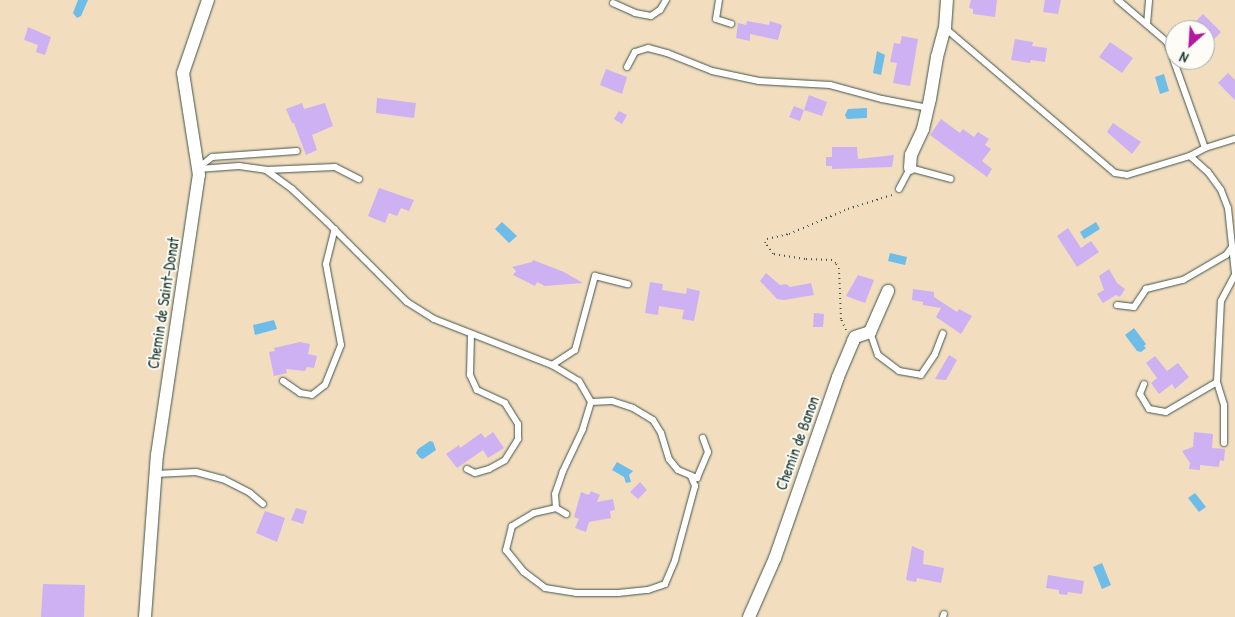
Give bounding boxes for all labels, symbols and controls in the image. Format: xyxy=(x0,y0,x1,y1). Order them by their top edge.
north arrow xyxy=(1165,20,1215,70)
text: N xyxy=(1176,48,1191,68)
street label: Chemin de Saint-Donat xyxy=(143,236,183,370)
street label: Chemin de Banon xyxy=(771,393,823,493)

